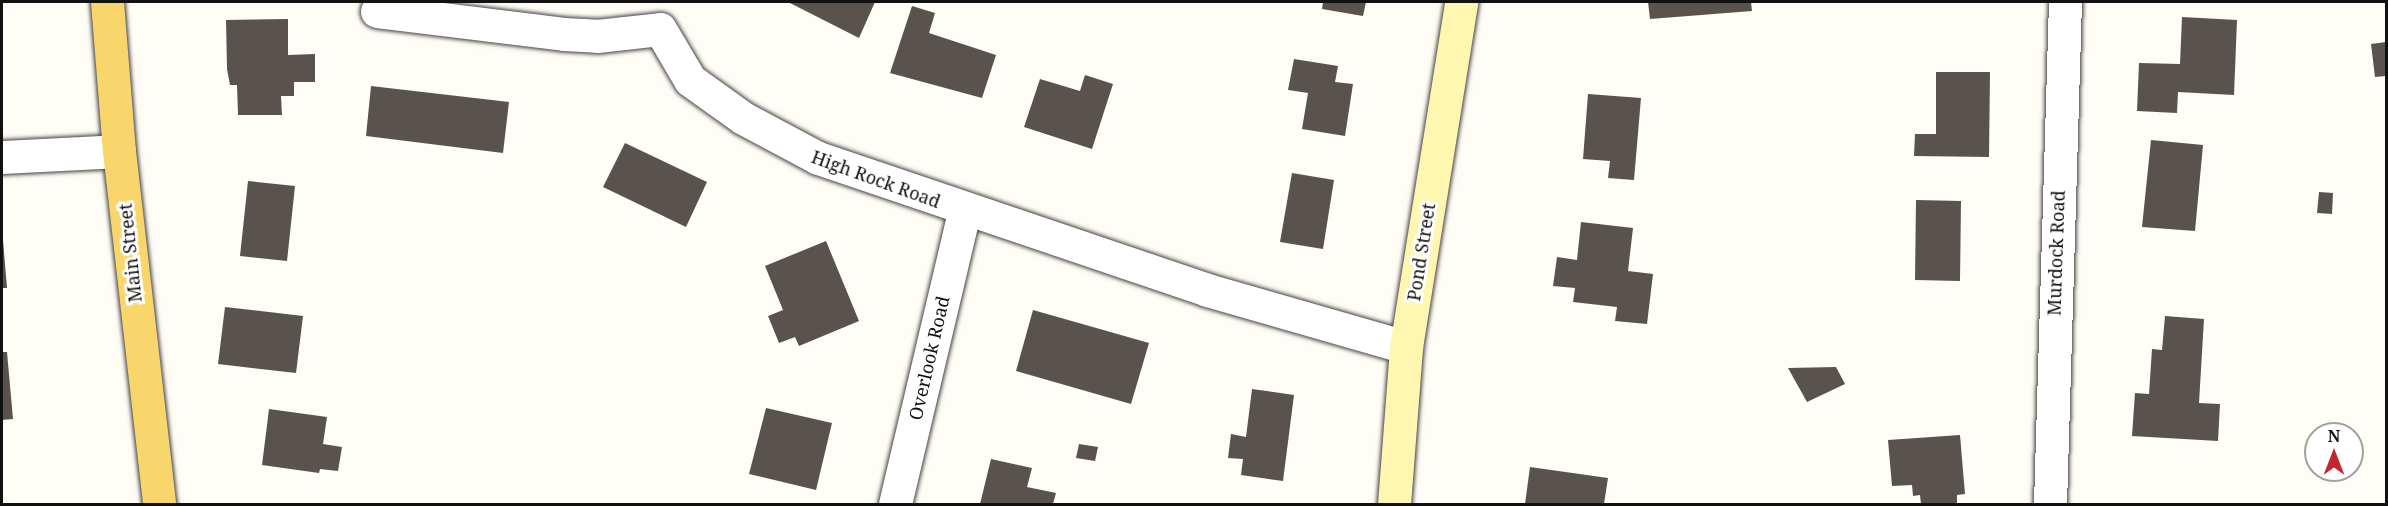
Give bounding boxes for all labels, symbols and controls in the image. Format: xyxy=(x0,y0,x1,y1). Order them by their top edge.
street label: High Rock Road xyxy=(809,146,943,212)
street label: Murdock Road xyxy=(2043,190,2069,316)
street label: Pond Street xyxy=(1403,202,1439,302)
street label: Main Street xyxy=(114,203,146,303)
street label: Overlook Road xyxy=(904,294,954,422)
north arrow xyxy=(2304,422,2364,482)
text: N xyxy=(2328,425,2340,447)

